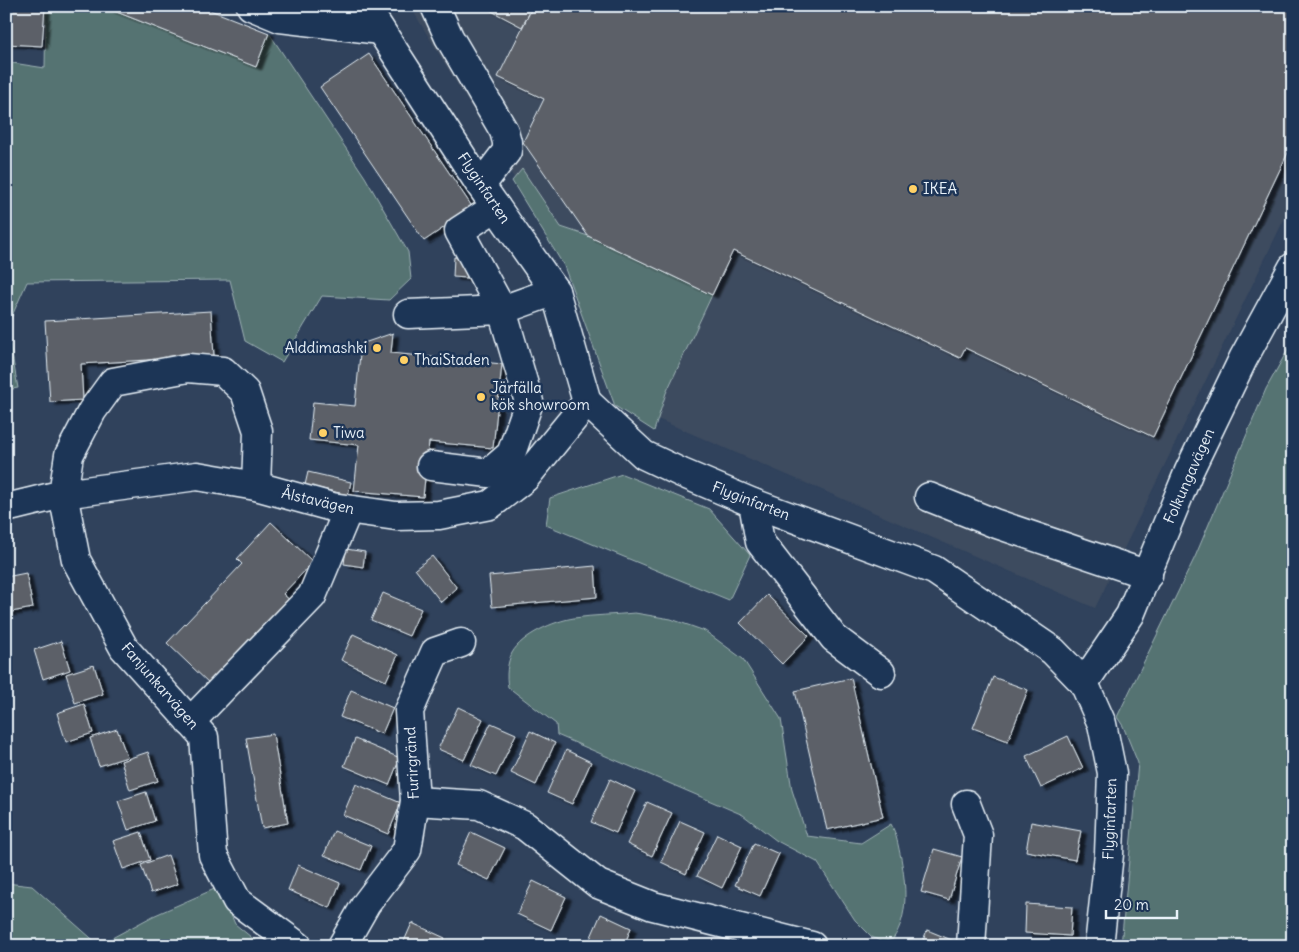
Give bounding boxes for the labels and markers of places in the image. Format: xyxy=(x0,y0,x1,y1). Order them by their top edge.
place label: IKEA xyxy=(923,179,958,198)
marker: IKEA xyxy=(907,183,919,195)
place label: Alddimashki xyxy=(285,338,367,357)
marker: Alddimashki xyxy=(371,342,383,354)
place label: ThaiStaden xyxy=(414,350,490,369)
marker: ThaiStaden xyxy=(398,354,410,366)
place label: Järfälla kök showroom xyxy=(491,378,590,414)
marker: Järfälla kök showroom xyxy=(475,391,487,403)
place label: Tiwa xyxy=(333,423,365,442)
marker: Tiwa xyxy=(317,427,329,439)

